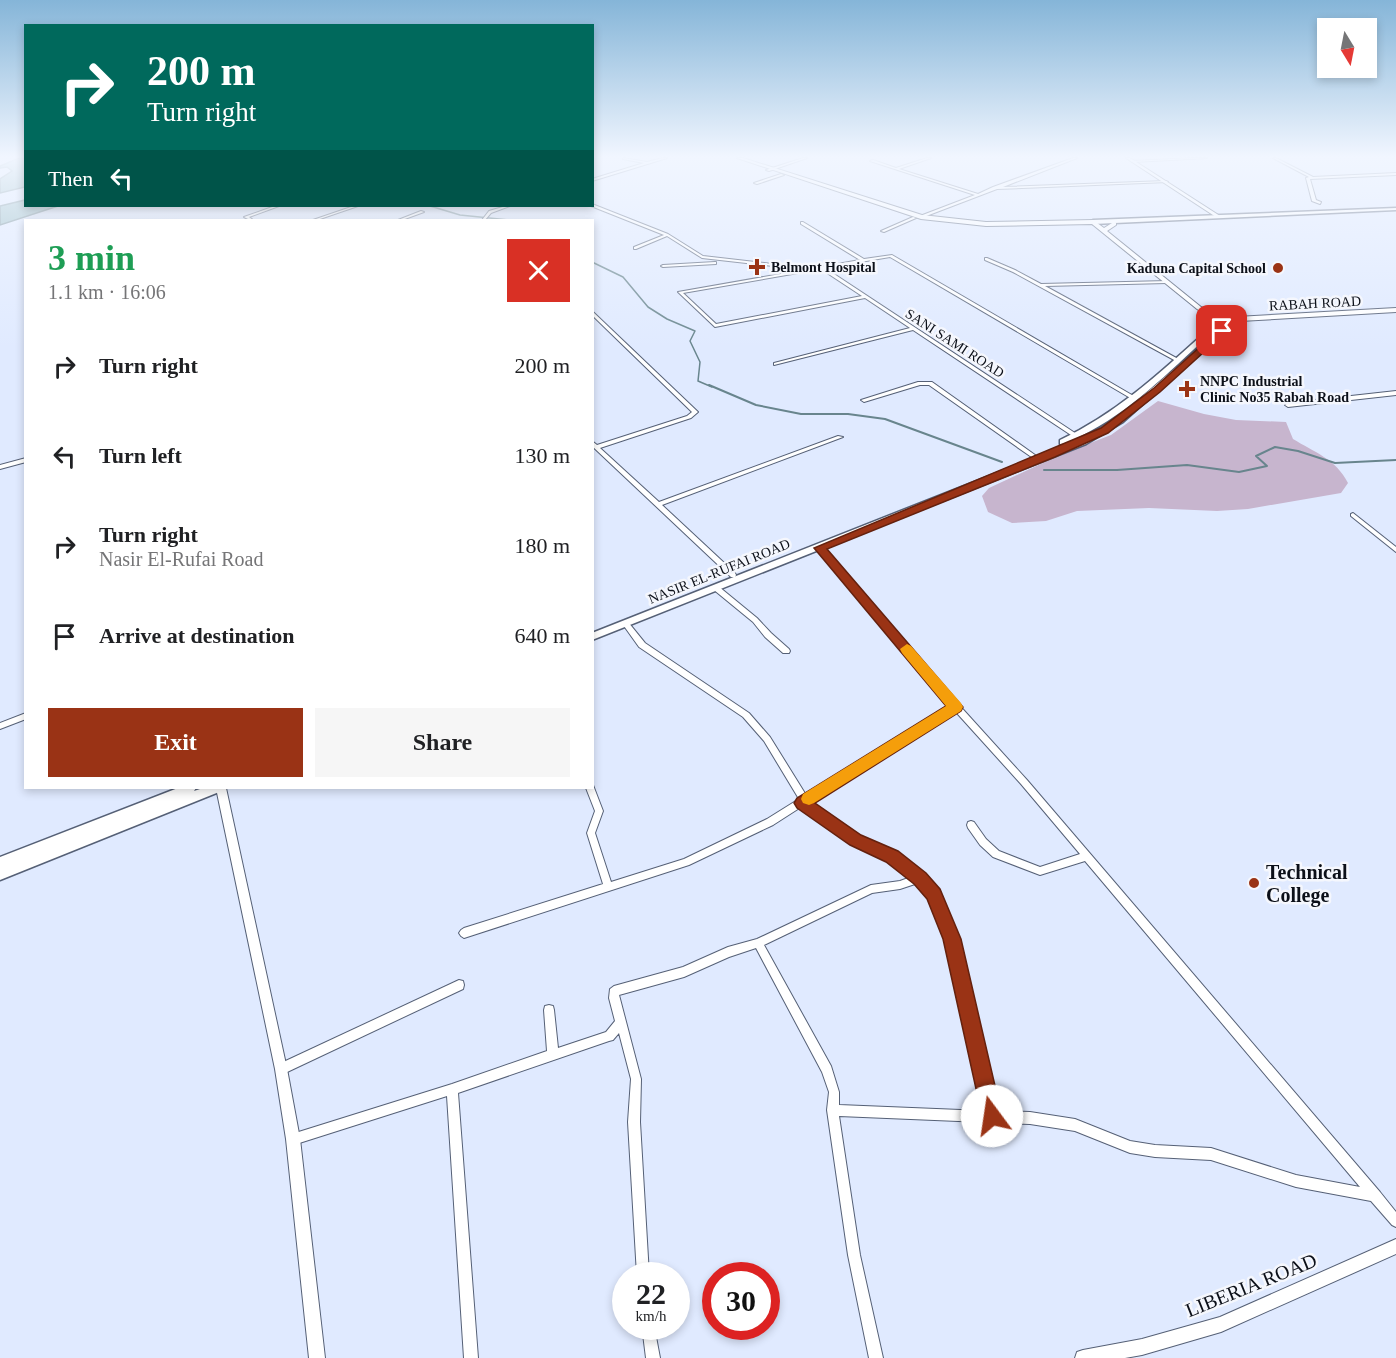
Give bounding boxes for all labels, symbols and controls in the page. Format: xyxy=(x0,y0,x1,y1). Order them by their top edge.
north arrow xyxy=(1317,18,1377,78)
map controls xyxy=(1317,18,1377,78)
icon: right xyxy=(48,48,126,126)
text: 200 m xyxy=(147,48,256,94)
text: Turn right xyxy=(147,97,256,127)
icon: left xyxy=(105,162,138,195)
text: Then xyxy=(48,166,93,191)
text: 3 min xyxy=(48,238,135,278)
button: close xyxy=(507,239,570,302)
marker: Belmont Hospital xyxy=(748,258,766,276)
place label: Belmont Hospital xyxy=(771,260,876,275)
place label: Kaduna Capital School xyxy=(1127,261,1266,276)
marker: Kaduna Capital School xyxy=(1271,261,1285,275)
text: 1.1 km · 16:06 xyxy=(48,281,166,303)
street label: RABAH ROAD xyxy=(1269,294,1361,313)
pin xyxy=(1196,305,1247,356)
street label: SANI SAMI ROAD xyxy=(903,306,1007,381)
icon: arrive xyxy=(1205,314,1238,347)
icon: right xyxy=(48,350,81,383)
text: Turn right xyxy=(99,353,198,378)
text: 200 m xyxy=(514,353,570,378)
place label: NNPC Industrial Clinic No35 Rabah Road xyxy=(1200,374,1349,405)
marker: NNPC Industrial Clinic No35 Rabah Road xyxy=(1178,380,1196,398)
icon: left xyxy=(48,440,81,473)
text: Turn left xyxy=(99,443,182,468)
text: 130 m xyxy=(514,443,570,468)
text: Turn right xyxy=(99,522,198,547)
icon: right xyxy=(48,530,81,563)
text: 180 m xyxy=(514,533,570,558)
street label: NASIR EL-RUFAI ROAD xyxy=(646,536,792,607)
text: Nasir El-Rufai Road xyxy=(99,548,263,570)
icon: arrive xyxy=(48,620,81,653)
text: Arrive at destination xyxy=(99,623,295,648)
text: 640 m xyxy=(514,623,570,648)
button: Exit xyxy=(48,708,303,777)
button: Share xyxy=(315,708,570,777)
place label: Technical College xyxy=(1266,861,1348,907)
marker: Technical College xyxy=(1247,876,1261,890)
position arrow xyxy=(960,1084,1024,1148)
street label: LIBERIA ROAD xyxy=(1182,1249,1320,1321)
speed limit sign: 30 xyxy=(702,1262,780,1340)
text: 22 xyxy=(636,1277,666,1310)
text: km/h xyxy=(636,1308,666,1324)

